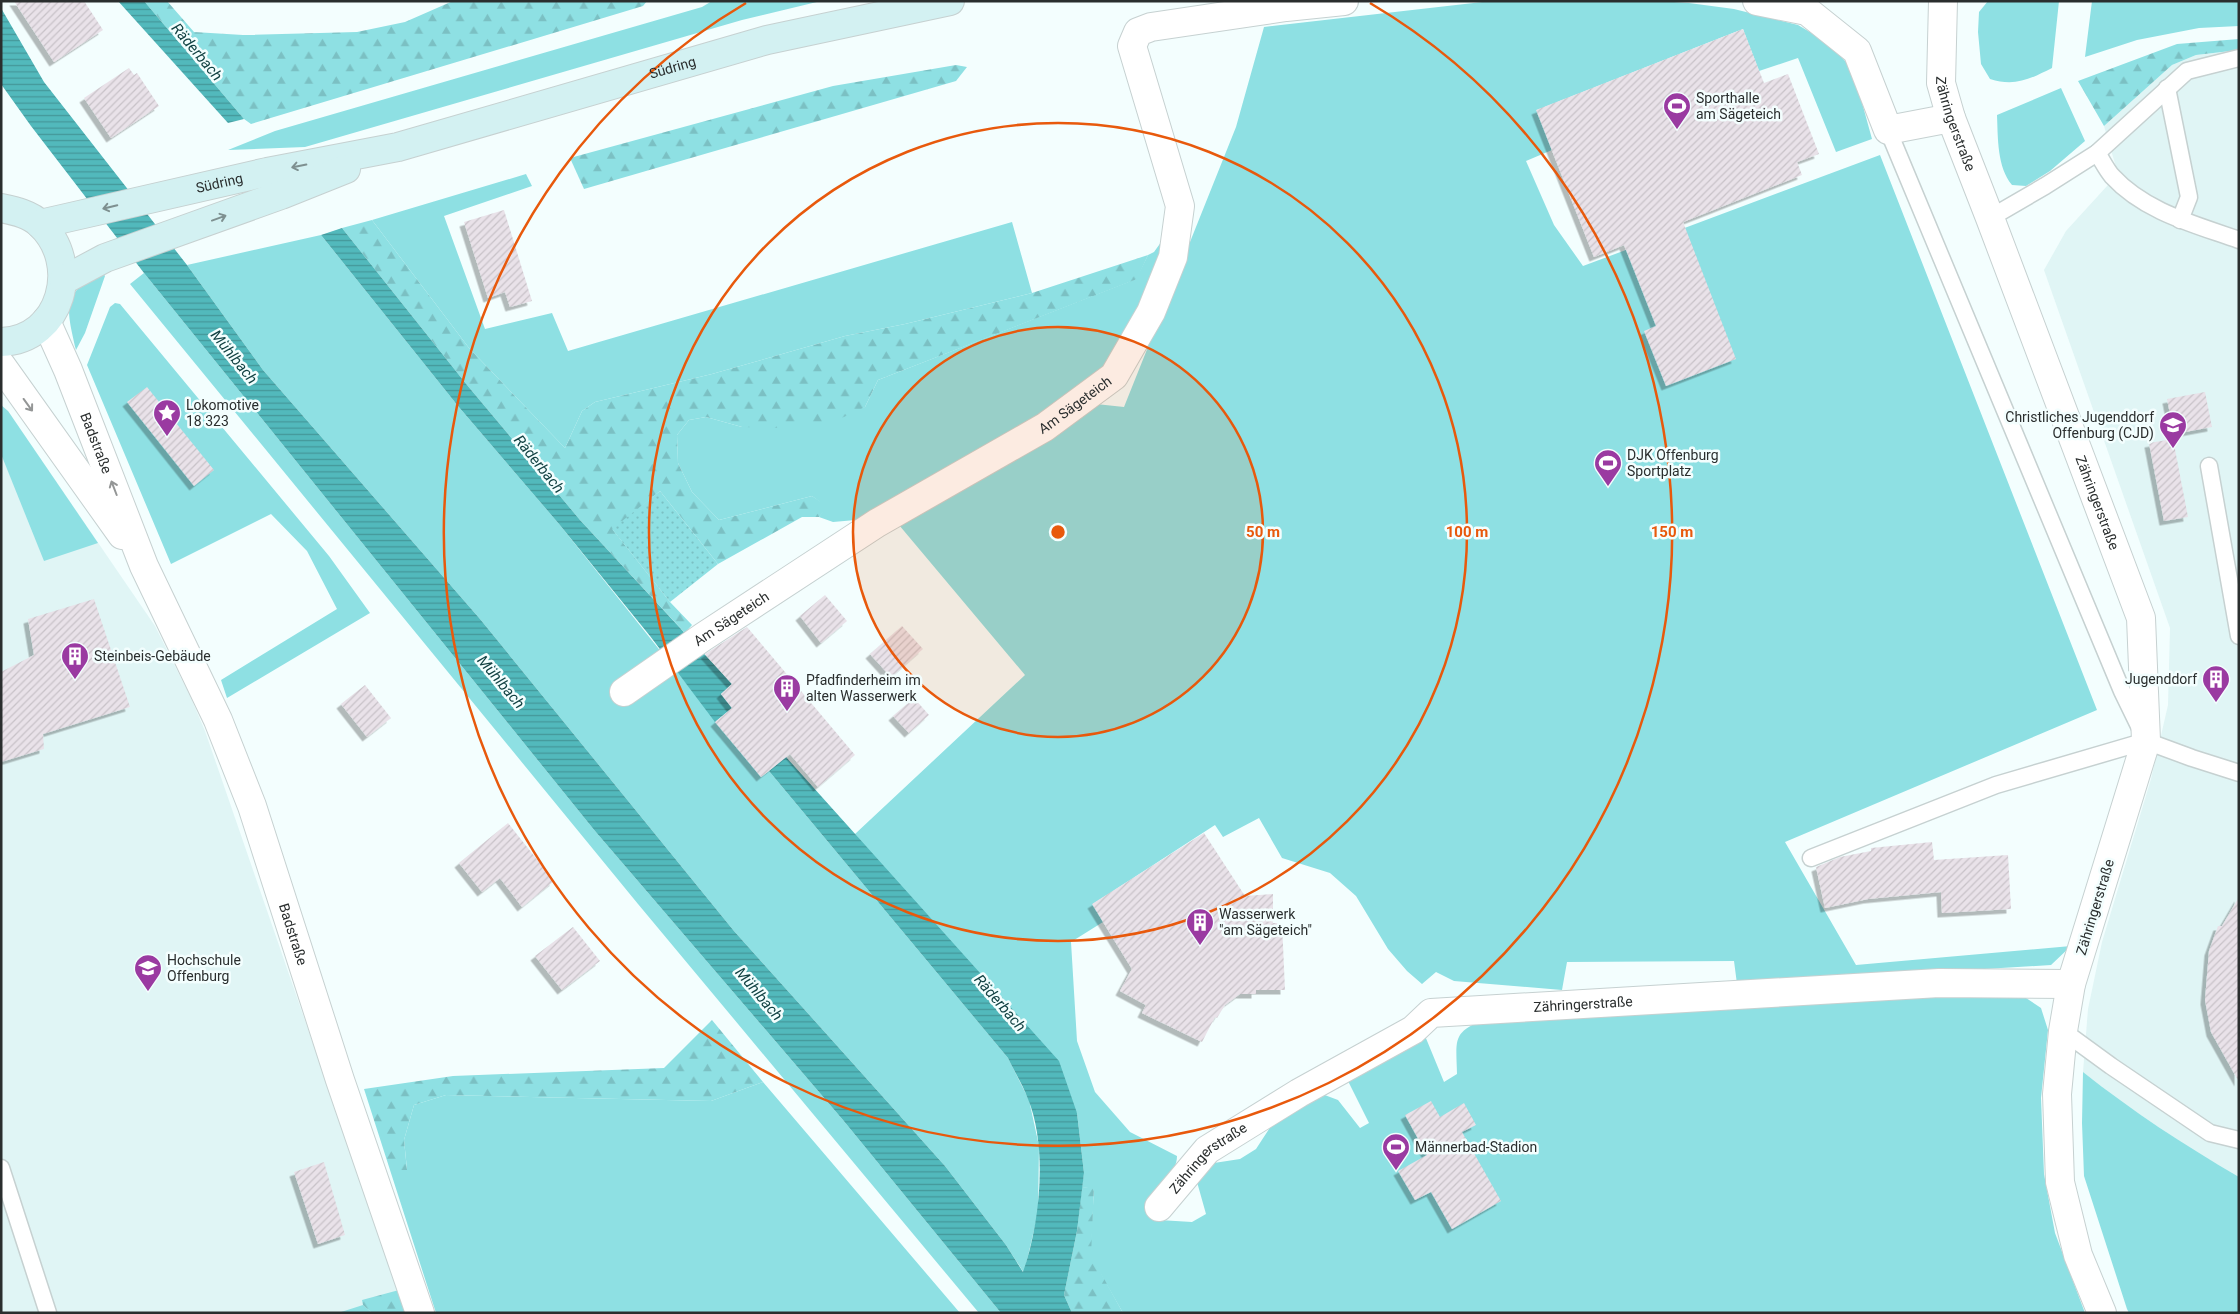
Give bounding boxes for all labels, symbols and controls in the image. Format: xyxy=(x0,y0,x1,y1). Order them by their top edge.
water label: Räderbach xyxy=(168,20,226,84)
street label: Südring xyxy=(647,53,698,82)
street label: Zähringerstraße xyxy=(1933,76,1979,173)
place label: Sporthalle am Sägeteich xyxy=(1696,90,1781,122)
sports icon: Sporthalle am Sägeteich xyxy=(1662,91,1692,130)
one-way arrow xyxy=(291,161,307,171)
street label: Südring xyxy=(194,170,244,196)
one-way arrow xyxy=(103,203,119,213)
one-way arrow xyxy=(211,213,227,222)
water label: Mühlbach xyxy=(207,326,261,388)
street label: Am Sägeteich xyxy=(1036,373,1115,437)
place label: Lokomotive 18 323 xyxy=(186,397,259,429)
one-way arrow xyxy=(23,398,33,412)
place icon: Lokomotive 18 323 xyxy=(152,398,182,437)
place label: Christliches Jugenddorf Offenburg (CJD) xyxy=(2005,409,2154,442)
street label: Badstraße xyxy=(77,410,115,476)
school or university icon: Christliches Jugenddorf Offenburg (CJD) xyxy=(2158,410,2188,449)
water label: Räderbach xyxy=(510,431,568,497)
place label: DJK Offenburg Sportplatz xyxy=(1627,447,1719,479)
sports icon: DJK Offenburg Sportplatz xyxy=(1593,448,1623,487)
street label: Zähringerstraße xyxy=(2072,453,2122,552)
one-way arrow xyxy=(109,481,118,496)
centre of rings xyxy=(1049,523,1067,541)
text: 50 m xyxy=(1246,523,1280,541)
text: 100 m xyxy=(1446,523,1488,541)
text: 150 m xyxy=(1651,523,1693,541)
street label: Am Sägeteich xyxy=(691,588,772,649)
building icon: Steinbeis-Gebäude xyxy=(60,641,90,680)
place label: Steinbeis-Gebäude xyxy=(94,648,211,664)
water label: Mühlbach xyxy=(474,652,528,712)
building icon: Jugenddorf xyxy=(2201,664,2231,703)
place label: Jugenddorf xyxy=(2125,671,2197,687)
place label: Pfadfinderheim im alten Wasserwerk xyxy=(806,672,921,704)
building icon: Pfadfinderheim im alten Wasserwerk xyxy=(772,673,802,712)
street label: Zähringerstraße xyxy=(2073,857,2117,957)
street label: Badstraße xyxy=(276,901,311,967)
place label: Wasserwerk "am Sägeteich" xyxy=(1219,906,1312,938)
building icon: Wasserwerk "am Sägeteich" xyxy=(1185,907,1215,946)
place label: Hochschule Offenburg xyxy=(167,952,241,984)
school or university icon: Hochschule Offenburg xyxy=(133,953,163,992)
water label: Mühlbach xyxy=(732,964,786,1024)
water label: Räderbach xyxy=(970,971,1030,1035)
street label: Zähringerstraße xyxy=(1533,993,1633,1015)
street label: Zähringerstraße xyxy=(1166,1119,1250,1197)
sports icon: Männerbad-Stadion xyxy=(1381,1132,1411,1171)
place label: Männerbad-Stadion xyxy=(1415,1139,1537,1155)

